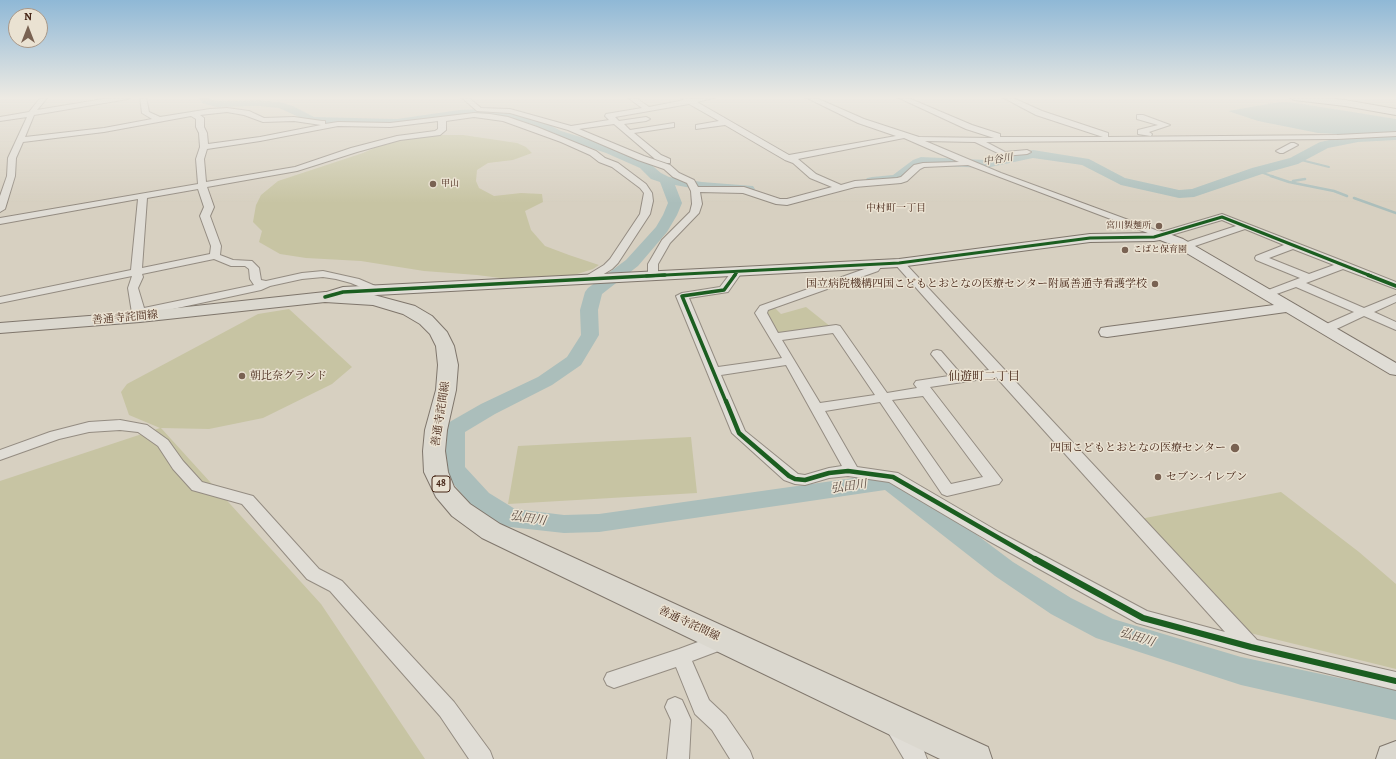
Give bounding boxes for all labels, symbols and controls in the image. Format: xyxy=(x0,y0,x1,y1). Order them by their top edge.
north arrow xyxy=(8,8,48,48)
text: N xyxy=(24,9,32,24)
water label: 中谷川 xyxy=(982,152,1014,168)
marker: 甲山 xyxy=(428,179,438,189)
place label: 甲山 xyxy=(441,179,459,189)
district label: 中村町一丁目 xyxy=(866,203,926,215)
place label: 宮川製麺所 xyxy=(1106,221,1151,231)
marker: 宮川製麺所 xyxy=(1154,221,1164,231)
marker: こばと保育園 xyxy=(1120,245,1130,255)
place label: こばと保育園 xyxy=(1133,245,1187,255)
place label: 国立病院機構四国こどもとおとなの医療センター附属善通寺看護学校 xyxy=(806,277,1147,291)
marker: 国立病院機構四国こどもとおとなの医療センター附属善通寺看護学校 xyxy=(1150,279,1160,289)
street label: 善通寺詫間線 xyxy=(92,309,158,327)
place label: 朝比奈グランド xyxy=(250,369,327,383)
district label: 仙遊町二丁目 xyxy=(948,370,1020,384)
marker: 朝比奈グランド xyxy=(237,371,247,381)
street label: 善通寺詫間線 xyxy=(429,380,453,448)
place label: 四国こどもとおとなの医療センター xyxy=(1050,441,1226,455)
marker: 四国こどもとおとなの医療センター xyxy=(1229,442,1241,454)
place label: セブン-イレブン xyxy=(1166,470,1247,484)
marker: セブン-イレブン xyxy=(1153,472,1163,482)
road number: 48 xyxy=(432,476,450,492)
water label: 弘田川 xyxy=(830,477,868,497)
water label: 弘田川 xyxy=(509,509,547,529)
street label: 善通寺詫間線 xyxy=(656,604,722,644)
water label: 弘田川 xyxy=(1118,626,1156,650)

